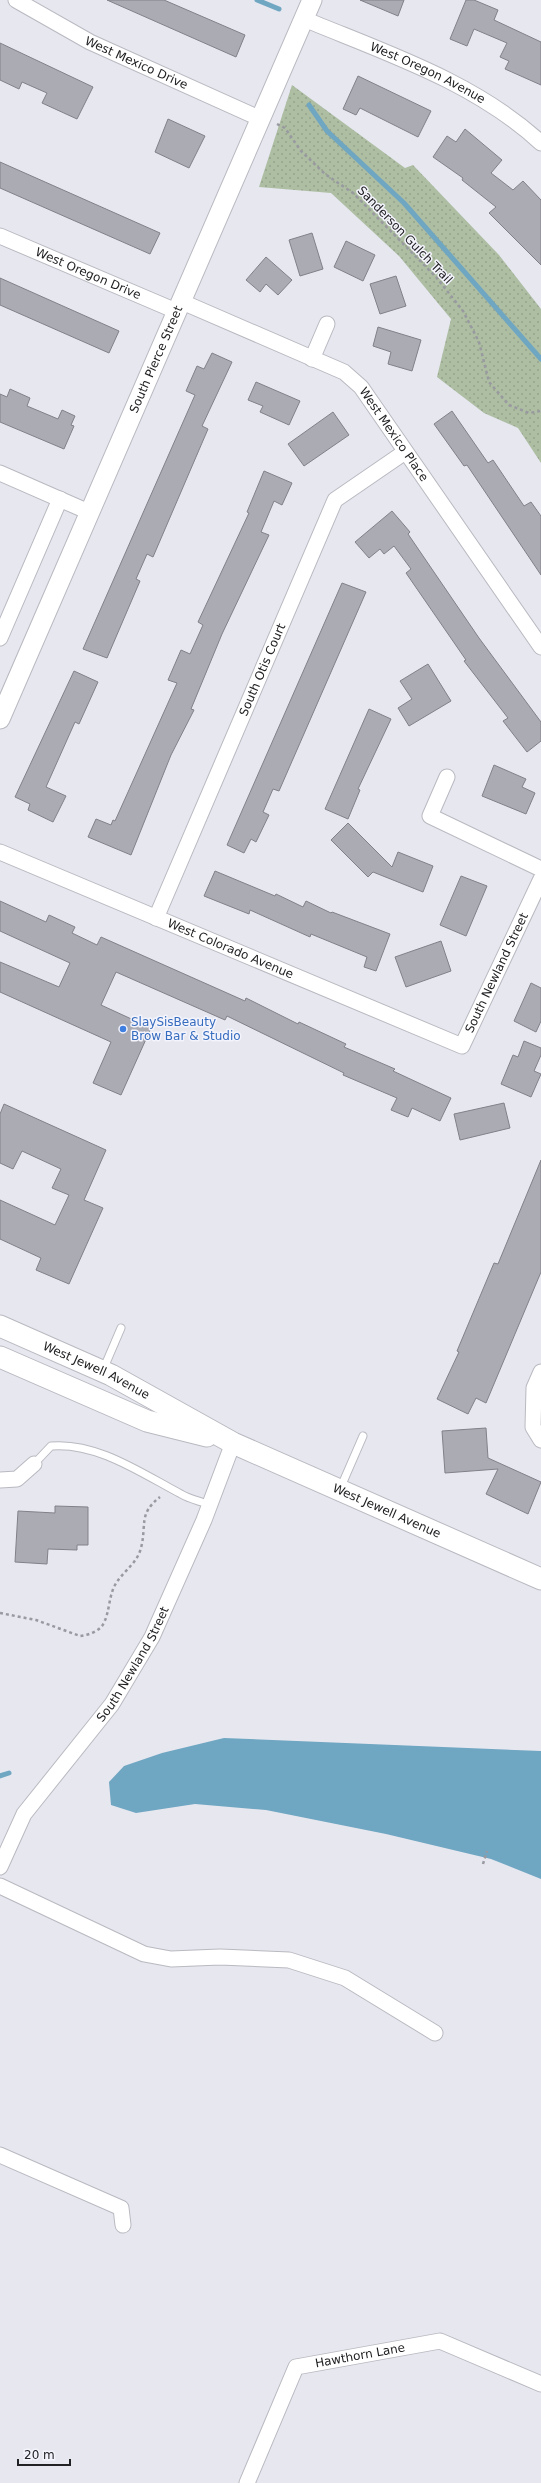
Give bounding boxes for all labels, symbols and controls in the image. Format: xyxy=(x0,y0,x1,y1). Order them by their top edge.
street label: West Mexico Drive xyxy=(83,34,190,92)
street label: West Oregon Avenue xyxy=(368,39,488,106)
street label: Sanderson Gulch Trail xyxy=(355,183,455,287)
street label: West Oregon Drive xyxy=(33,245,143,302)
street label: South Pierce Street xyxy=(127,303,186,415)
street label: West Mexico Place xyxy=(356,385,431,484)
street label: South Otis Court xyxy=(236,621,288,718)
street label: South Newland Street xyxy=(462,910,531,1035)
street label: West Colorado Avenue xyxy=(165,916,296,981)
place label: SlaySisBeauty Brow Bar & Studio xyxy=(131,1015,241,1043)
marker: SlaySisBeauty Brow Bar & Studio xyxy=(118,1024,128,1034)
street label: West Jewell Avenue xyxy=(41,1339,152,1402)
street label: West Jewell Avenue xyxy=(330,1481,443,1541)
street label: South Newland Street xyxy=(94,1604,172,1725)
street label: Hawthorn Lane xyxy=(314,2340,406,2370)
scale bar xyxy=(18,2441,70,2467)
text: 20 m xyxy=(24,2448,55,2462)

